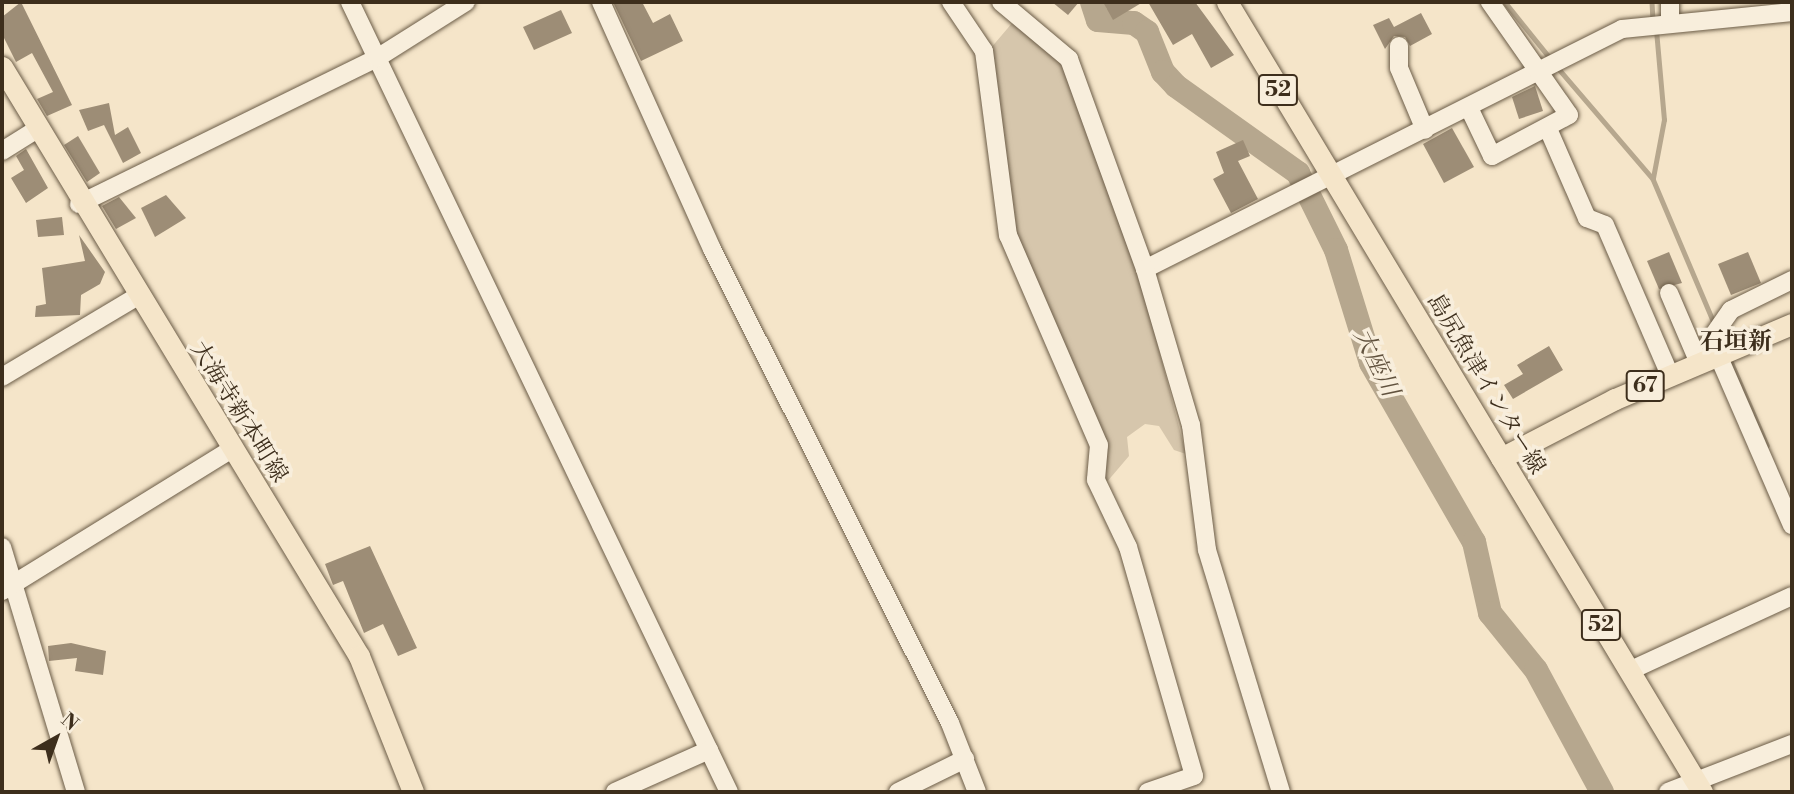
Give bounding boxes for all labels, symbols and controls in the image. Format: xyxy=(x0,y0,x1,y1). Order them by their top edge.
road number: 52 xyxy=(1257,72,1299,108)
street label: 島尻魚津インター線 xyxy=(1421,288,1551,480)
water label: 大座川 xyxy=(1346,324,1404,402)
district label: 石垣新 xyxy=(1700,329,1772,357)
street label: 大海寺新本町線 xyxy=(185,336,293,488)
road number: 67 xyxy=(1624,368,1666,404)
road number: 52 xyxy=(1580,608,1622,642)
north arrow xyxy=(21,703,91,773)
text: N xyxy=(56,708,83,736)

